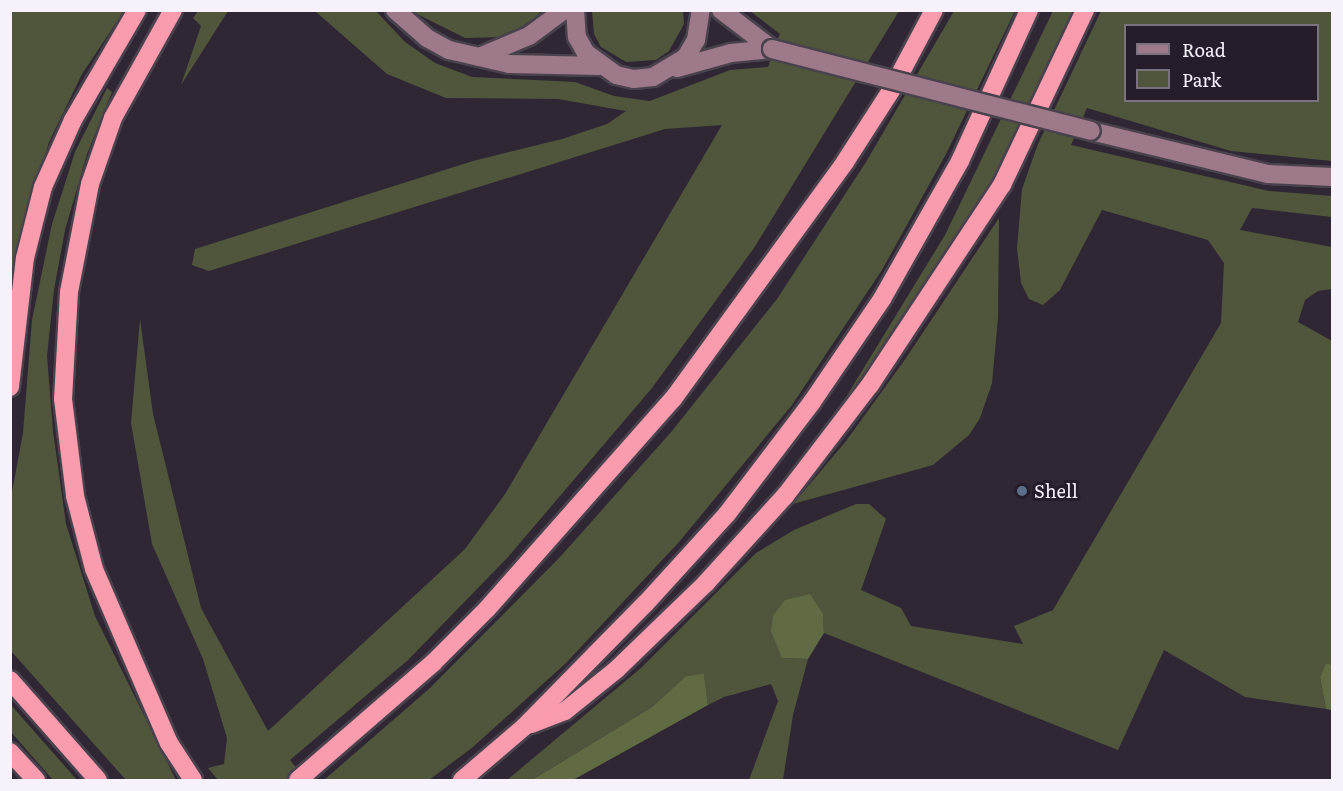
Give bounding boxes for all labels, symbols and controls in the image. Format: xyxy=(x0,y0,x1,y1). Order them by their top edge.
legend xyxy=(1124,24,1319,102)
text: Road xyxy=(1182,36,1226,63)
text: Park xyxy=(1182,66,1221,93)
place label: Shell xyxy=(1034,480,1078,502)
marker: Shell xyxy=(1015,484,1029,498)

